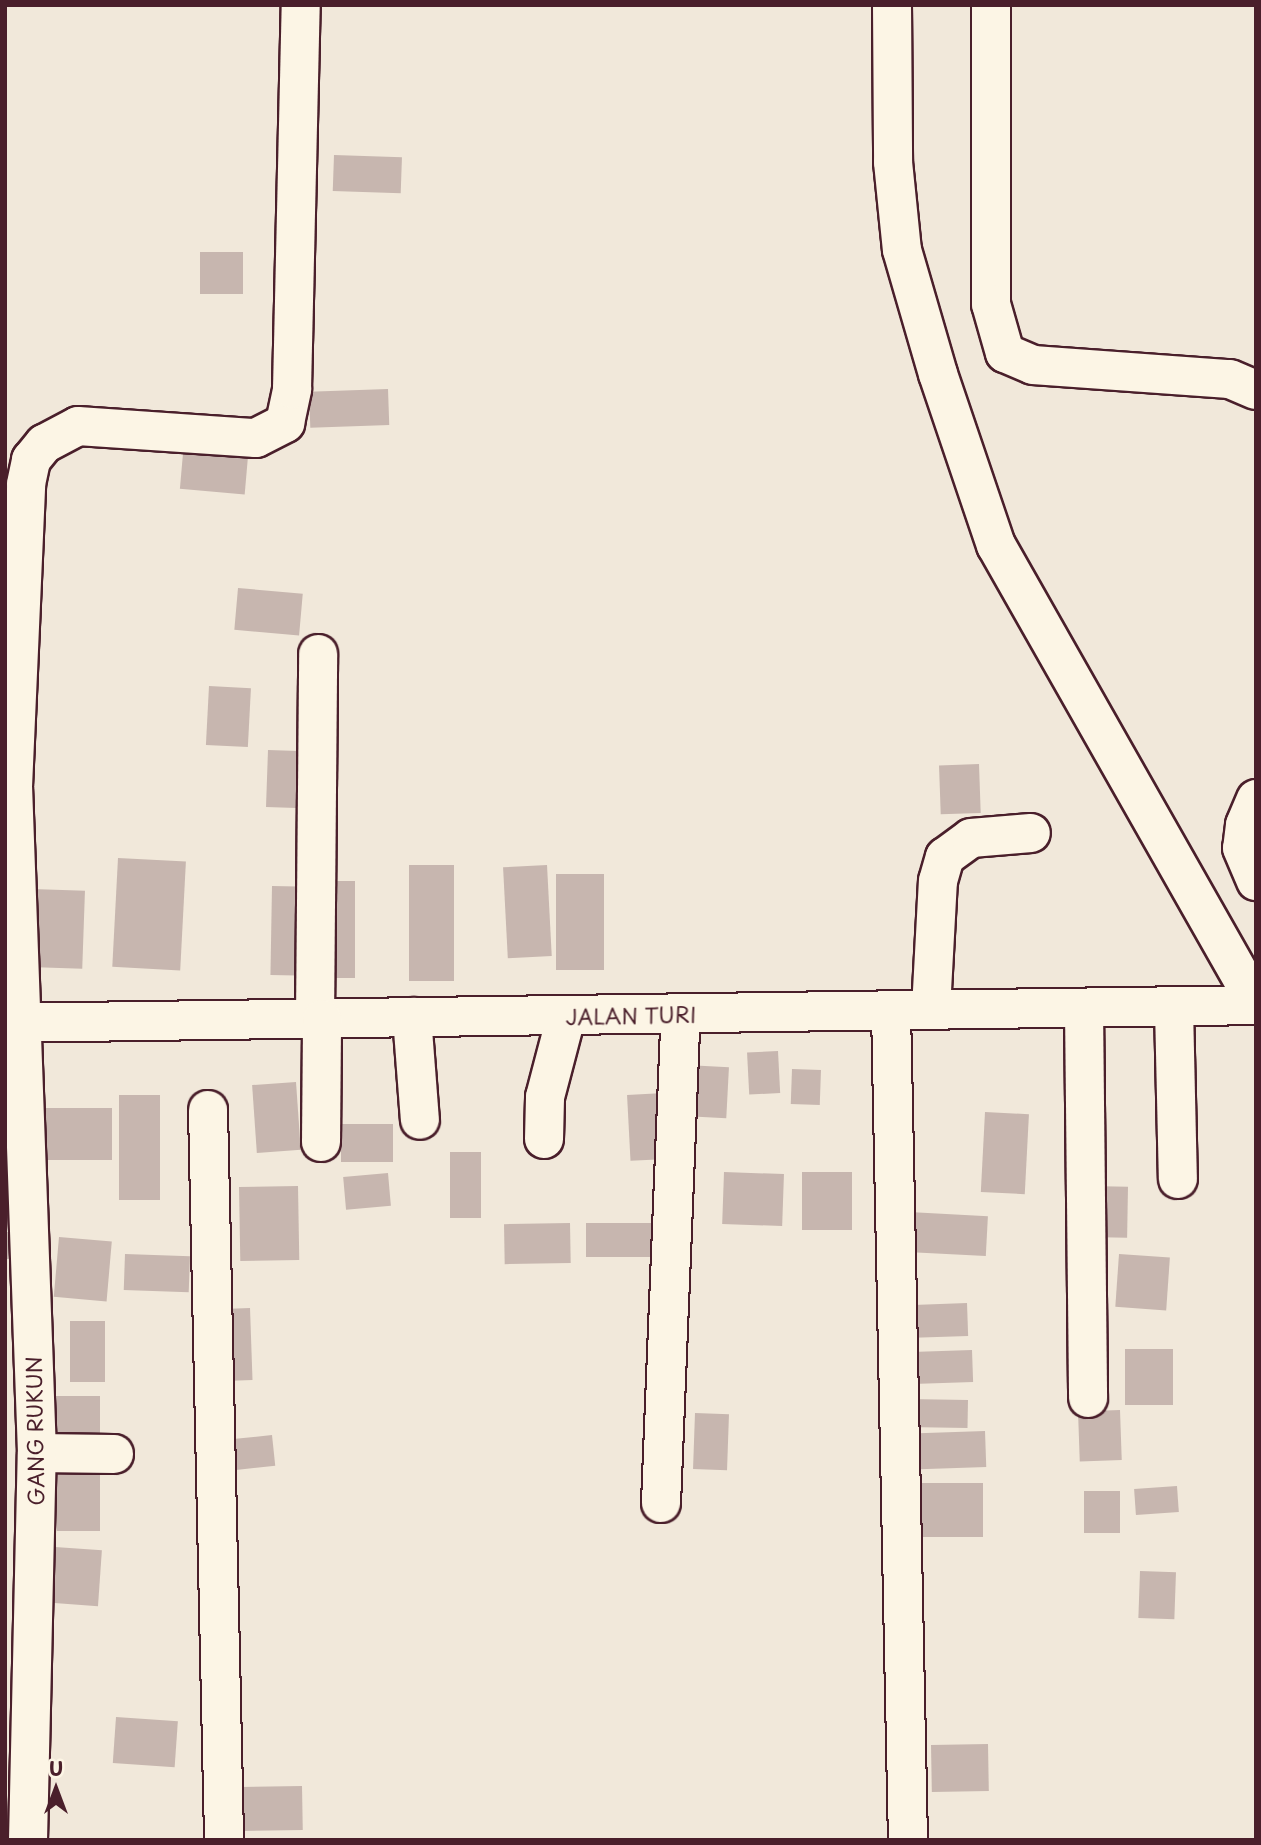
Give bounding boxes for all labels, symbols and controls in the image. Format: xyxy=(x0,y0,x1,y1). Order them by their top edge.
street label: JALAN TURI xyxy=(566,1001,696,1029)
street label: GANG RUKUN xyxy=(20,1354,48,1508)
north arrow xyxy=(21,1754,91,1824)
text: U xyxy=(49,1754,63,1782)

